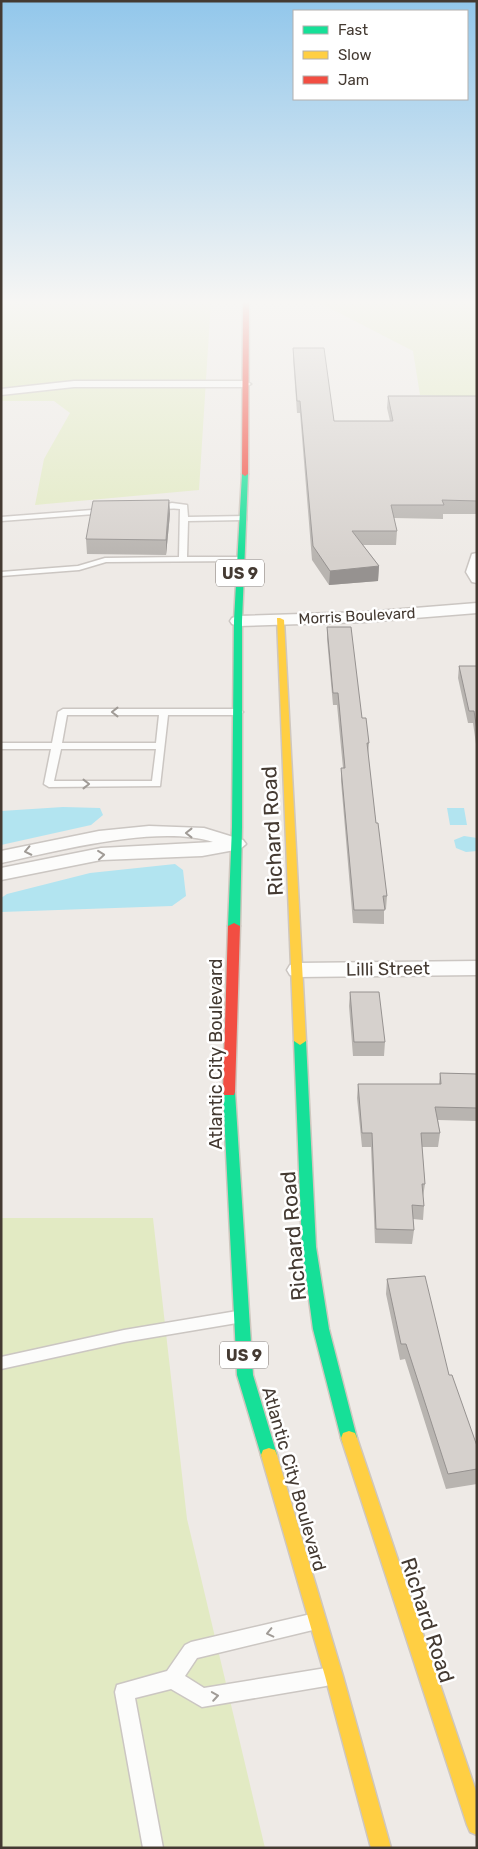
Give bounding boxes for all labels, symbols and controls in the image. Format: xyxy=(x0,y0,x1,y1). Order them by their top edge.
legend xyxy=(293,10,468,100)
text: Fast xyxy=(338,21,368,39)
text: Slow xyxy=(338,46,371,64)
text: Jam xyxy=(338,71,369,89)
road number: US 9 xyxy=(216,560,264,586)
street label: Morris Boulevard xyxy=(298,604,416,628)
one-way arrow xyxy=(111,707,119,717)
street label: Richard Road xyxy=(256,765,288,897)
one-way arrow xyxy=(83,779,91,789)
one-way arrow xyxy=(185,828,193,838)
one-way arrow xyxy=(24,845,33,856)
one-way arrow xyxy=(97,850,105,861)
street label: Lilli Street xyxy=(346,957,430,981)
street label: Atlantic City Boulevard xyxy=(205,959,227,1149)
street label: Richard Road xyxy=(275,1170,311,1302)
road number: US 9 xyxy=(220,1342,268,1368)
street label: Atlantic City Boulevard xyxy=(257,1384,331,1574)
street label: Richard Road xyxy=(396,1554,460,1686)
one-way arrow xyxy=(266,1627,275,1638)
one-way arrow xyxy=(211,1691,220,1701)

